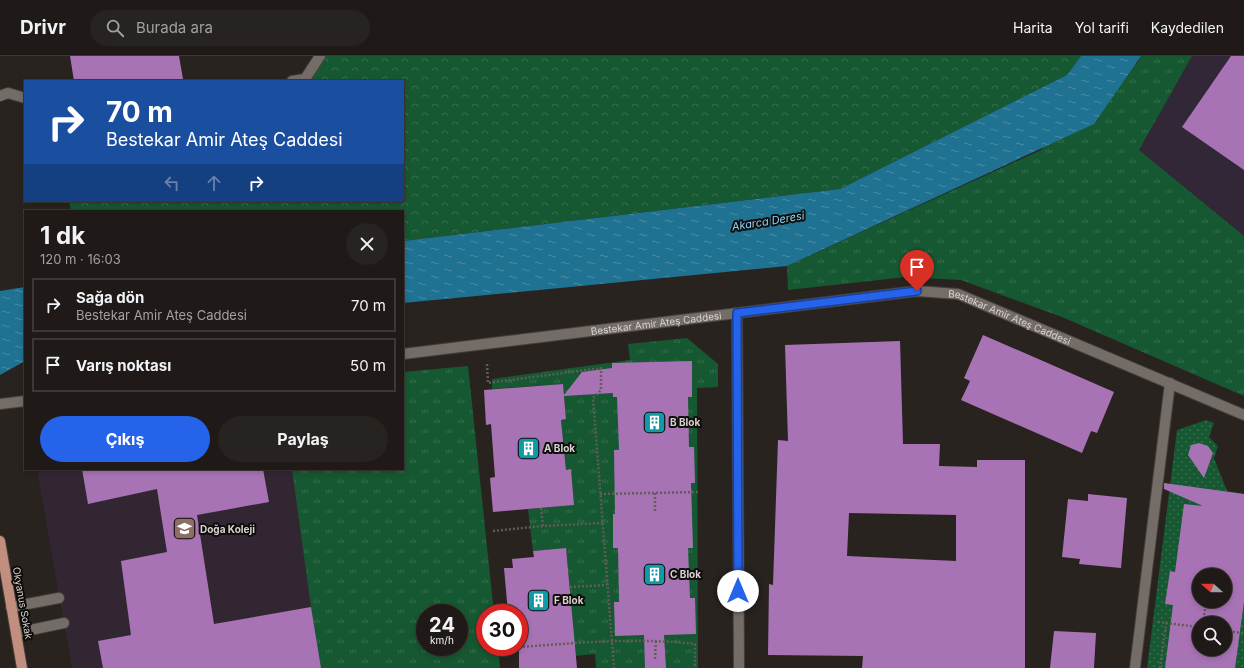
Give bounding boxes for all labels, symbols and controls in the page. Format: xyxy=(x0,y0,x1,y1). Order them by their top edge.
search box xyxy=(90,10,370,46)
text: Drivr xyxy=(20,16,66,39)
icon: search xyxy=(104,17,126,39)
text: Burada ara xyxy=(136,18,213,37)
text: Harita xyxy=(1013,19,1053,36)
text: Yol tarifi xyxy=(1075,19,1129,36)
text: Kaydedilen xyxy=(1151,19,1224,36)
text: 70 m xyxy=(106,95,173,129)
icon: right xyxy=(40,96,92,148)
text: Bestekar Amir Ateş Caddesi xyxy=(106,129,343,150)
icon: left xyxy=(161,172,183,194)
icon: ahead xyxy=(203,172,225,194)
icon: right xyxy=(245,172,267,194)
water label: Akarca Deresi xyxy=(730,208,806,234)
text: 1 dk xyxy=(40,221,85,250)
button: close xyxy=(346,223,388,265)
pin xyxy=(900,250,934,291)
text: 120 m · 16:03 xyxy=(40,251,121,267)
icon: arrive xyxy=(906,256,928,278)
street label: Bestekar Amir Ateş Caddesi xyxy=(948,287,1073,347)
text: Sağa dön xyxy=(76,288,144,307)
icon: right xyxy=(42,294,64,316)
text: 70 m xyxy=(351,296,386,315)
text: Bestekar Amir Ateş Caddesi xyxy=(76,307,247,323)
street label: Bestekar Amir Ateş Caddesi xyxy=(590,309,722,337)
icon: arrive xyxy=(42,354,64,376)
text: Varış noktası xyxy=(76,356,171,375)
text: 50 m xyxy=(350,356,386,375)
building icon: B Blok xyxy=(641,409,667,435)
button: Çıkış xyxy=(40,416,210,462)
button: Paylaş xyxy=(218,416,388,462)
place label: B Blok xyxy=(670,416,700,428)
building icon: A Blok xyxy=(516,435,542,461)
place label: A Blok xyxy=(544,442,575,454)
school or university icon: Doğa Koleji xyxy=(172,516,198,542)
place label: Doğa Koleji xyxy=(200,523,255,536)
building icon: C Blok xyxy=(641,561,667,587)
street label: Okyanus Sokak xyxy=(11,566,35,641)
place label: C Blok xyxy=(670,568,701,580)
north arrow xyxy=(1192,568,1232,608)
map controls xyxy=(1192,568,1232,656)
position arrow xyxy=(717,570,759,612)
building icon: F Blok xyxy=(526,587,552,613)
place label: F Blok xyxy=(554,594,584,606)
speed limit sign: 30 xyxy=(476,604,528,656)
text: 24 xyxy=(429,613,455,637)
button: search xyxy=(1192,616,1232,656)
text: km/h xyxy=(430,634,454,646)

